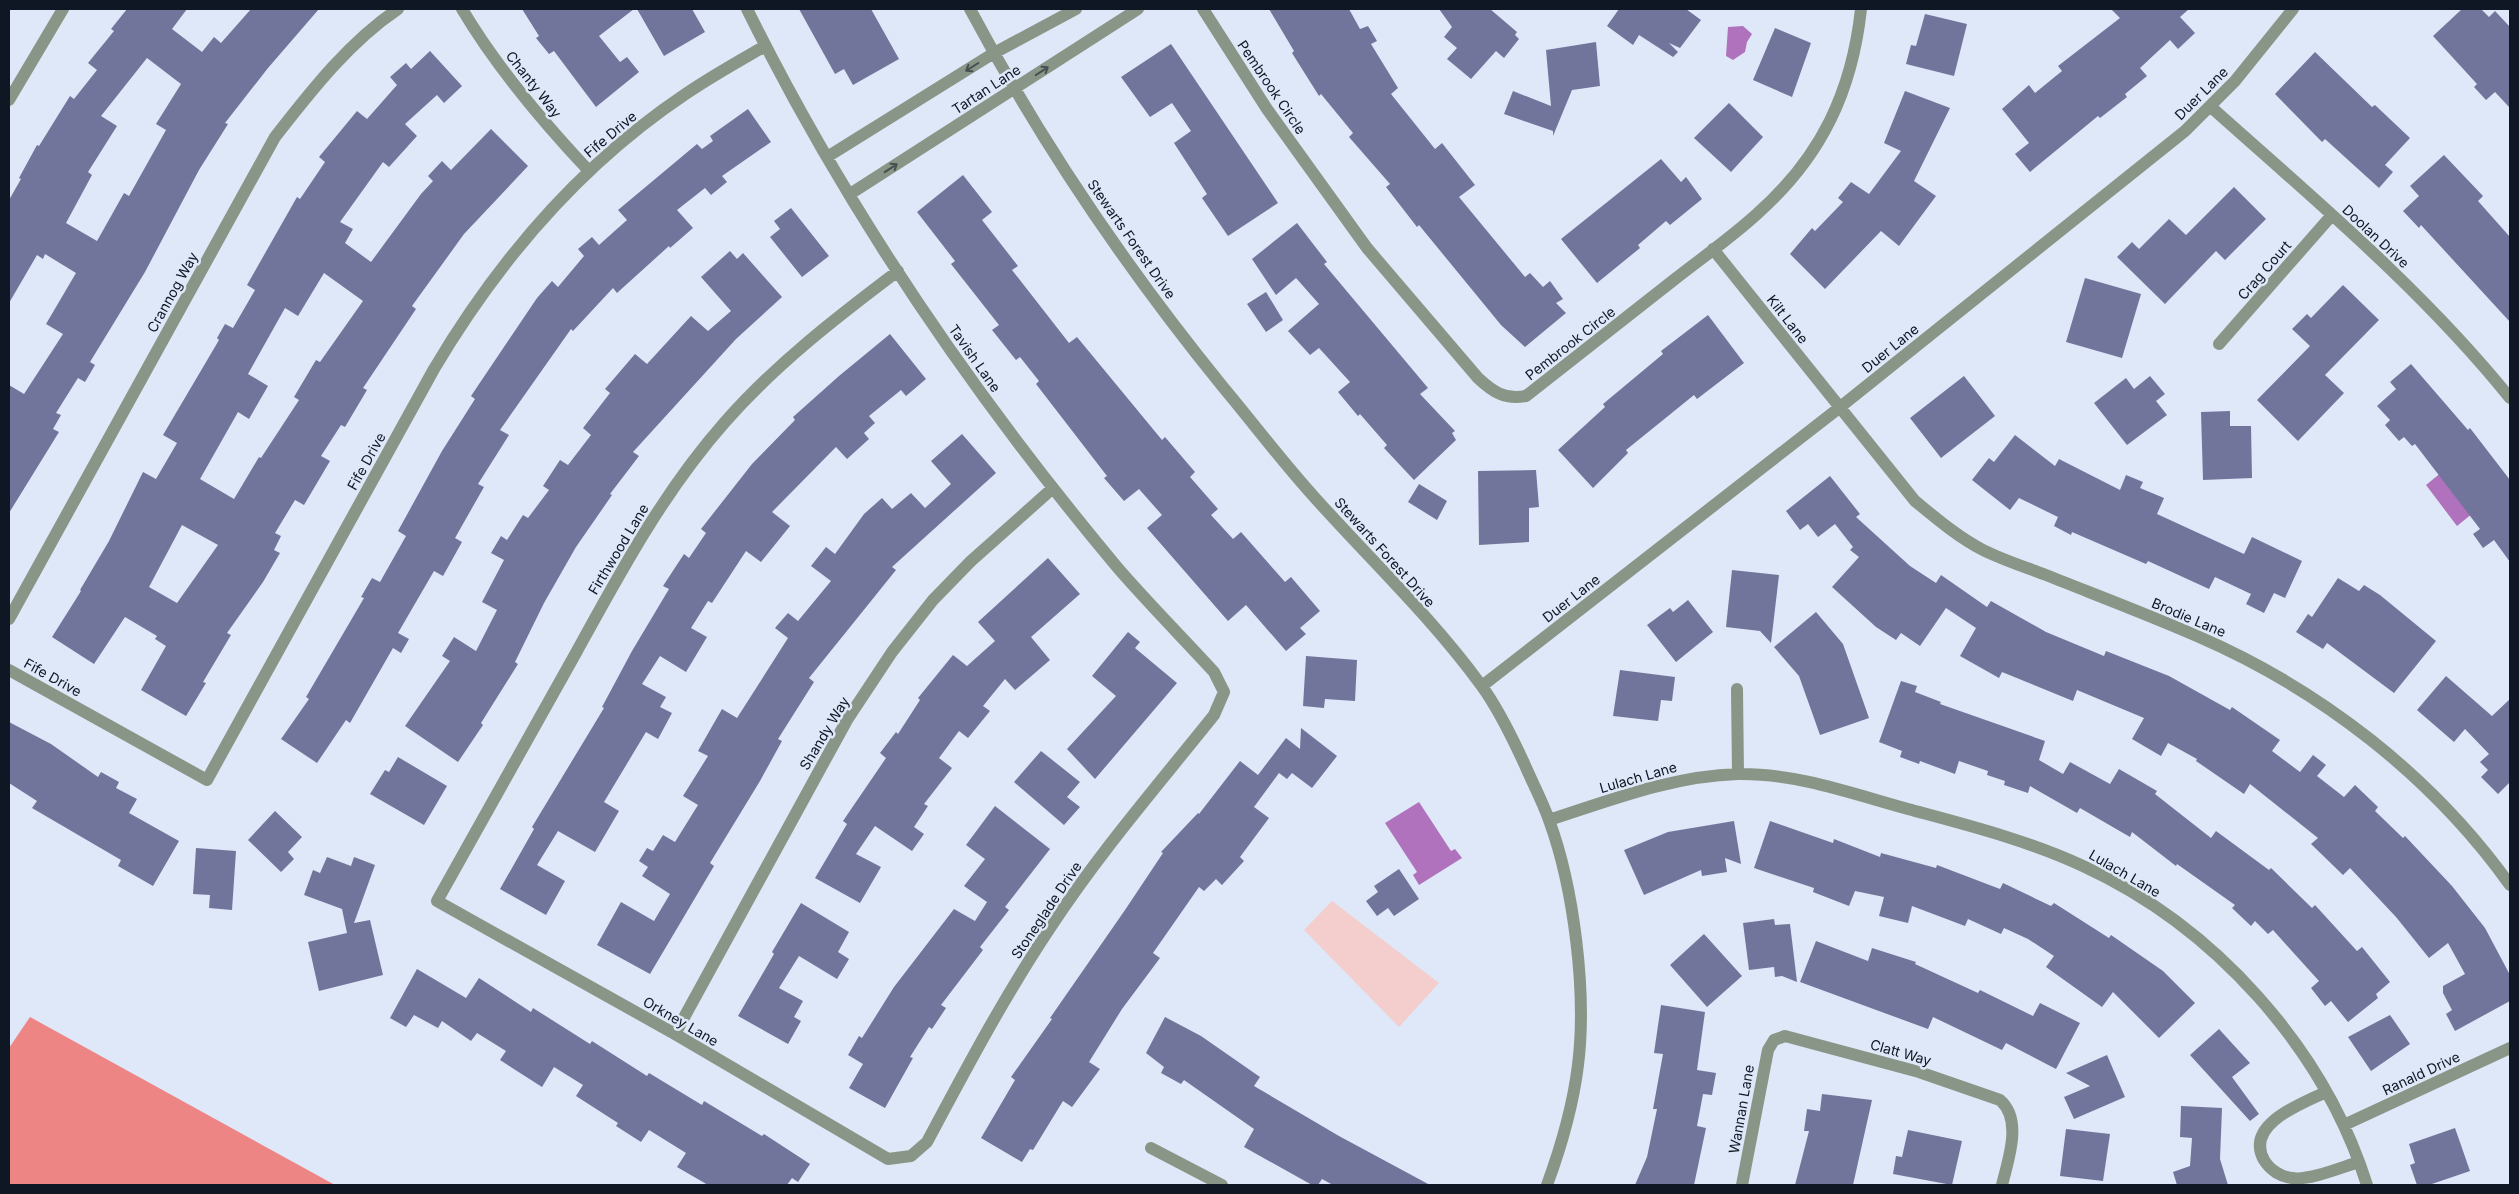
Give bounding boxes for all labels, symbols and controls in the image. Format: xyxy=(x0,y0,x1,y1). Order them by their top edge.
street label: Pembrook Circle xyxy=(1234,37,1310,137)
street label: Chanty Way xyxy=(503,47,565,121)
street label: Tartan Lane xyxy=(949,61,1023,117)
one-way arrow xyxy=(965,61,979,72)
street label: Duer Lane xyxy=(2171,63,2231,123)
one-way arrow xyxy=(1035,66,1049,76)
street label: Fife Drive xyxy=(580,107,640,161)
one-way arrow xyxy=(883,163,897,173)
street label: Stewarts Forest Drive xyxy=(1084,176,1180,302)
street label: Doolan Drive xyxy=(2339,201,2413,271)
street label: Crag Court xyxy=(2234,237,2295,303)
street label: Crannog Way xyxy=(143,249,201,335)
street label: Kilt Lane xyxy=(1764,291,1812,347)
street label: Pembrook Circle xyxy=(1522,303,1618,383)
street label: Duer Lane xyxy=(1858,320,1922,376)
street label: Tavish Lane xyxy=(945,321,1005,395)
street label: Fife Drive xyxy=(343,429,389,493)
street label: Stewarts Forest Drive xyxy=(1331,494,1439,610)
street label: Firthwood Lane xyxy=(584,501,652,597)
street label: Duer Lane xyxy=(1539,570,1603,626)
street label: Brodie Lane xyxy=(2149,594,2229,640)
street label: Fife Drive xyxy=(21,654,85,700)
street label: Shandy Way xyxy=(795,693,853,773)
street label: Lulach Lane xyxy=(1597,758,1679,796)
street label: Lulach Lane xyxy=(2086,846,2164,900)
street label: Stoneglade Drive xyxy=(1007,858,1085,962)
street label: Orkney Lane xyxy=(640,993,722,1049)
street label: Clatt Way xyxy=(1868,1035,1934,1069)
street label: Ranald Drive xyxy=(2380,1048,2462,1098)
street label: Wannan Lane xyxy=(1725,1063,1757,1155)

